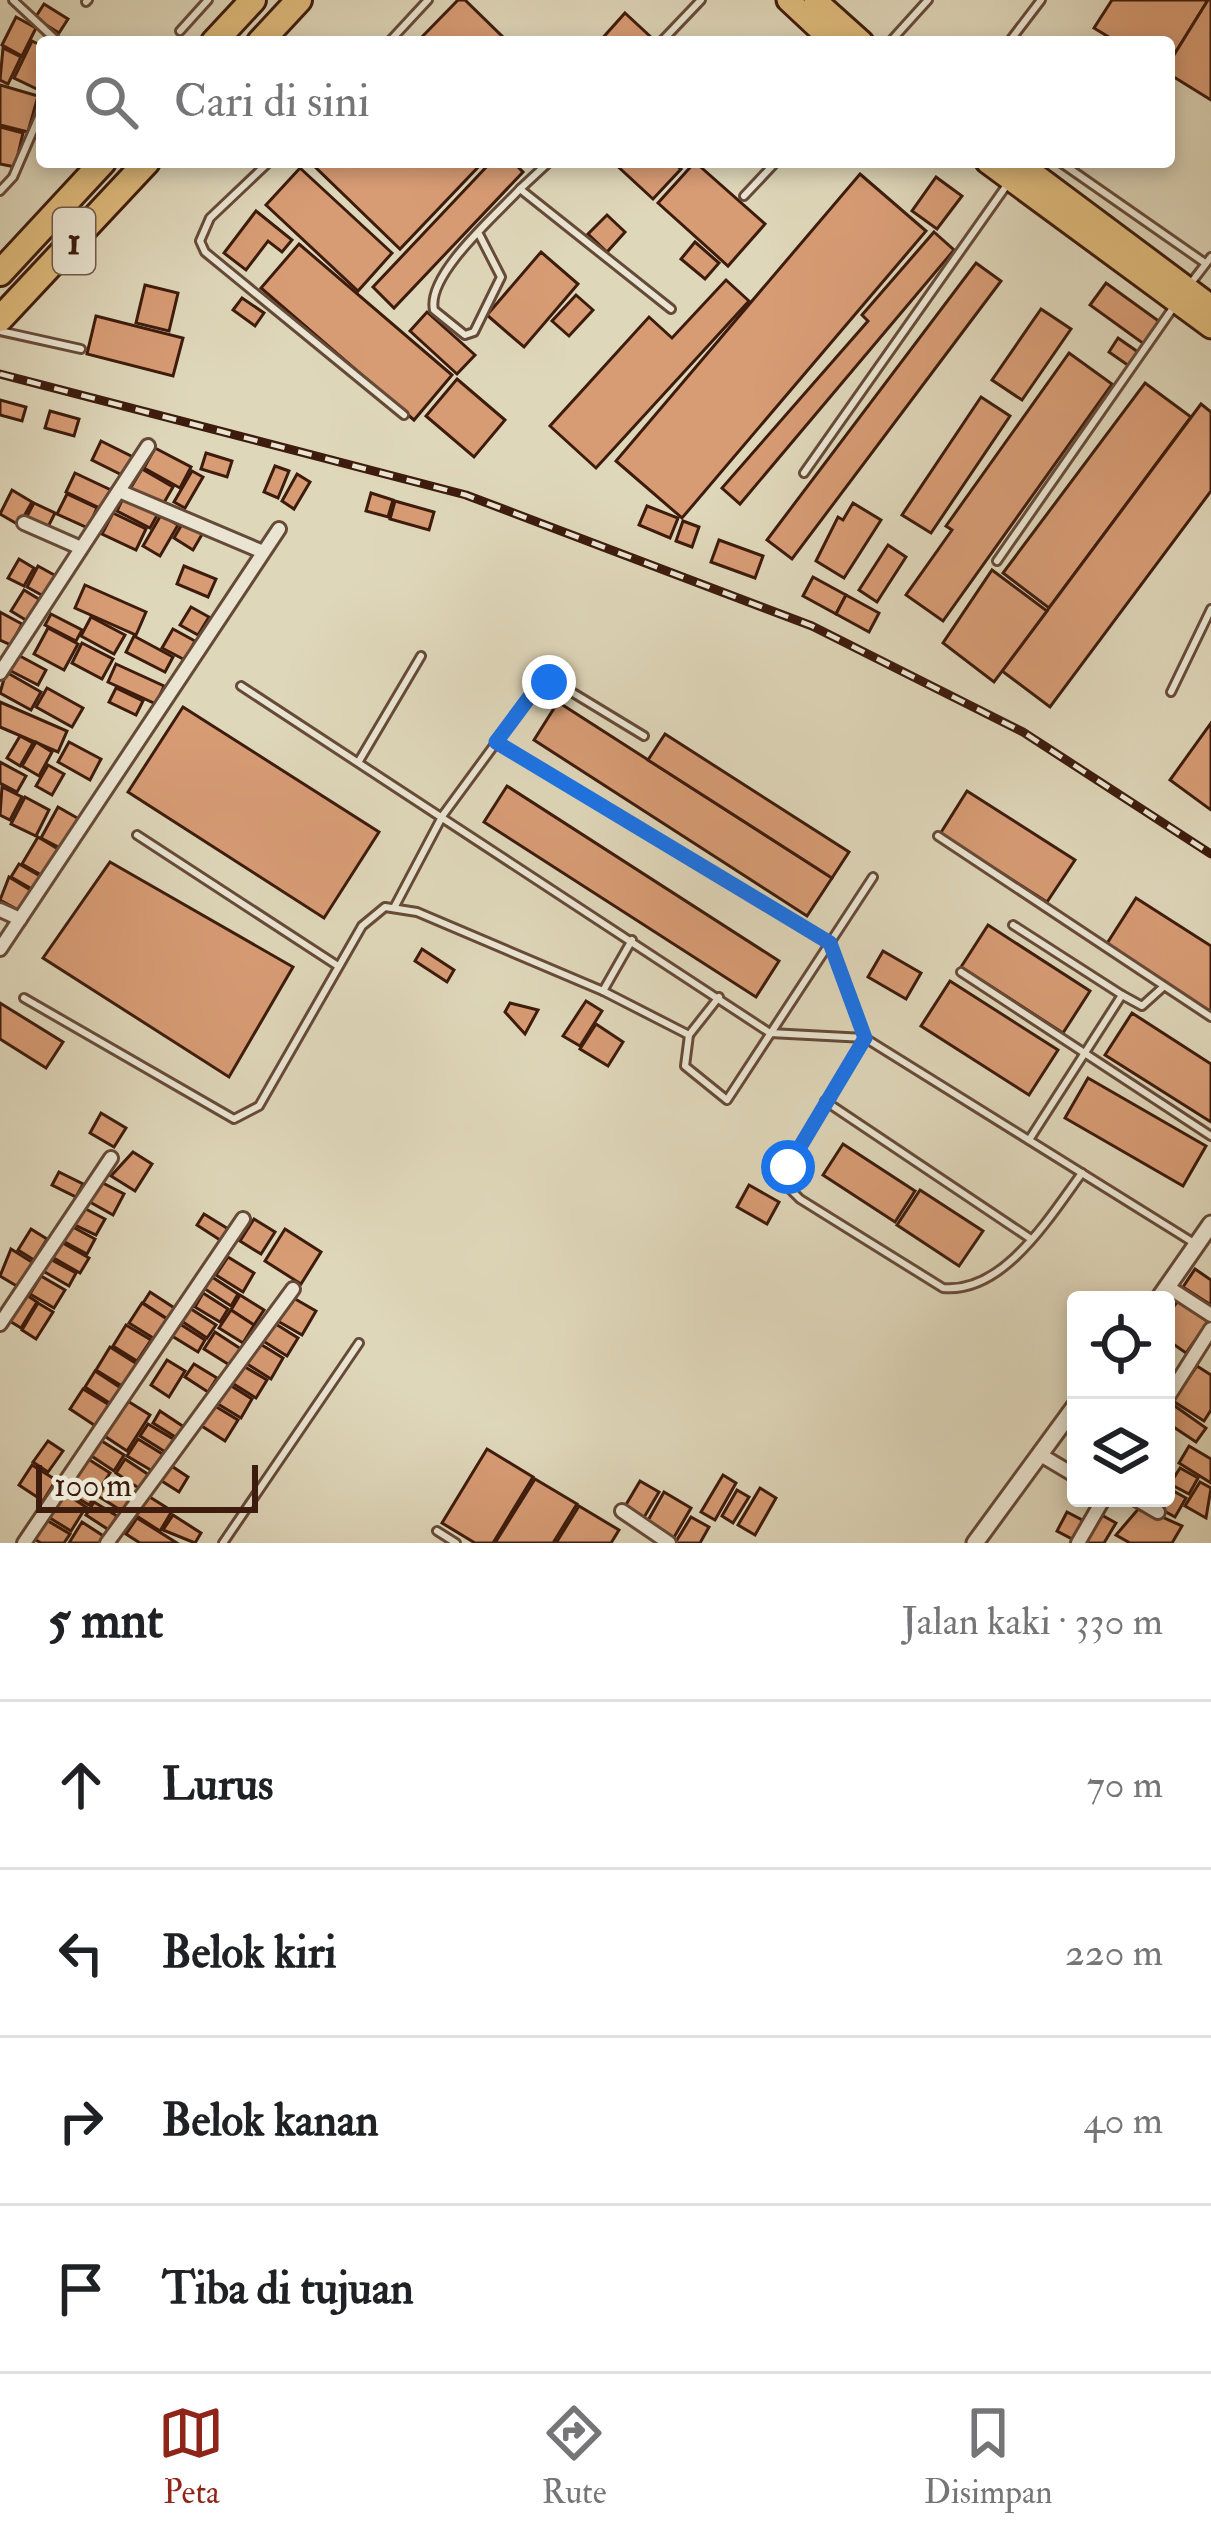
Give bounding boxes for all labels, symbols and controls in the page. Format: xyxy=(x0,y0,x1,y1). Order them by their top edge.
search box xyxy=(36,36,1175,168)
icon: search xyxy=(78,69,144,135)
text: Cari di sini xyxy=(174,74,370,130)
road number: 1 xyxy=(53,208,95,274)
route end xyxy=(522,655,576,709)
route start xyxy=(761,1140,815,1194)
map controls xyxy=(1067,1291,1175,1507)
button: locate xyxy=(1067,1291,1175,1399)
button: layers xyxy=(1067,1399,1175,1507)
scale bar xyxy=(36,1459,258,1512)
text: 100 m xyxy=(54,1465,132,1506)
text: 5 mnt xyxy=(48,1589,163,1653)
text: Jalan kaki · 330 m xyxy=(902,1597,1163,1646)
icon: ahead xyxy=(48,1752,114,1818)
text: Lurus xyxy=(162,1757,273,1813)
text: 70 m xyxy=(1087,1760,1163,1809)
icon: left xyxy=(48,1920,114,1986)
text: Belok kiri xyxy=(162,1925,336,1981)
text: 220 m xyxy=(1065,1928,1163,1977)
icon: right xyxy=(48,2088,114,2154)
text: Belok kanan xyxy=(162,2093,379,2149)
text: 40 m xyxy=(1084,2096,1163,2145)
icon: arrive xyxy=(48,2256,114,2322)
text: Tiba di tujuan xyxy=(162,2261,414,2317)
tab: Peta xyxy=(158,2400,224,2513)
tab: Rute xyxy=(541,2400,607,2513)
tab: Disimpan xyxy=(924,2400,1053,2513)

